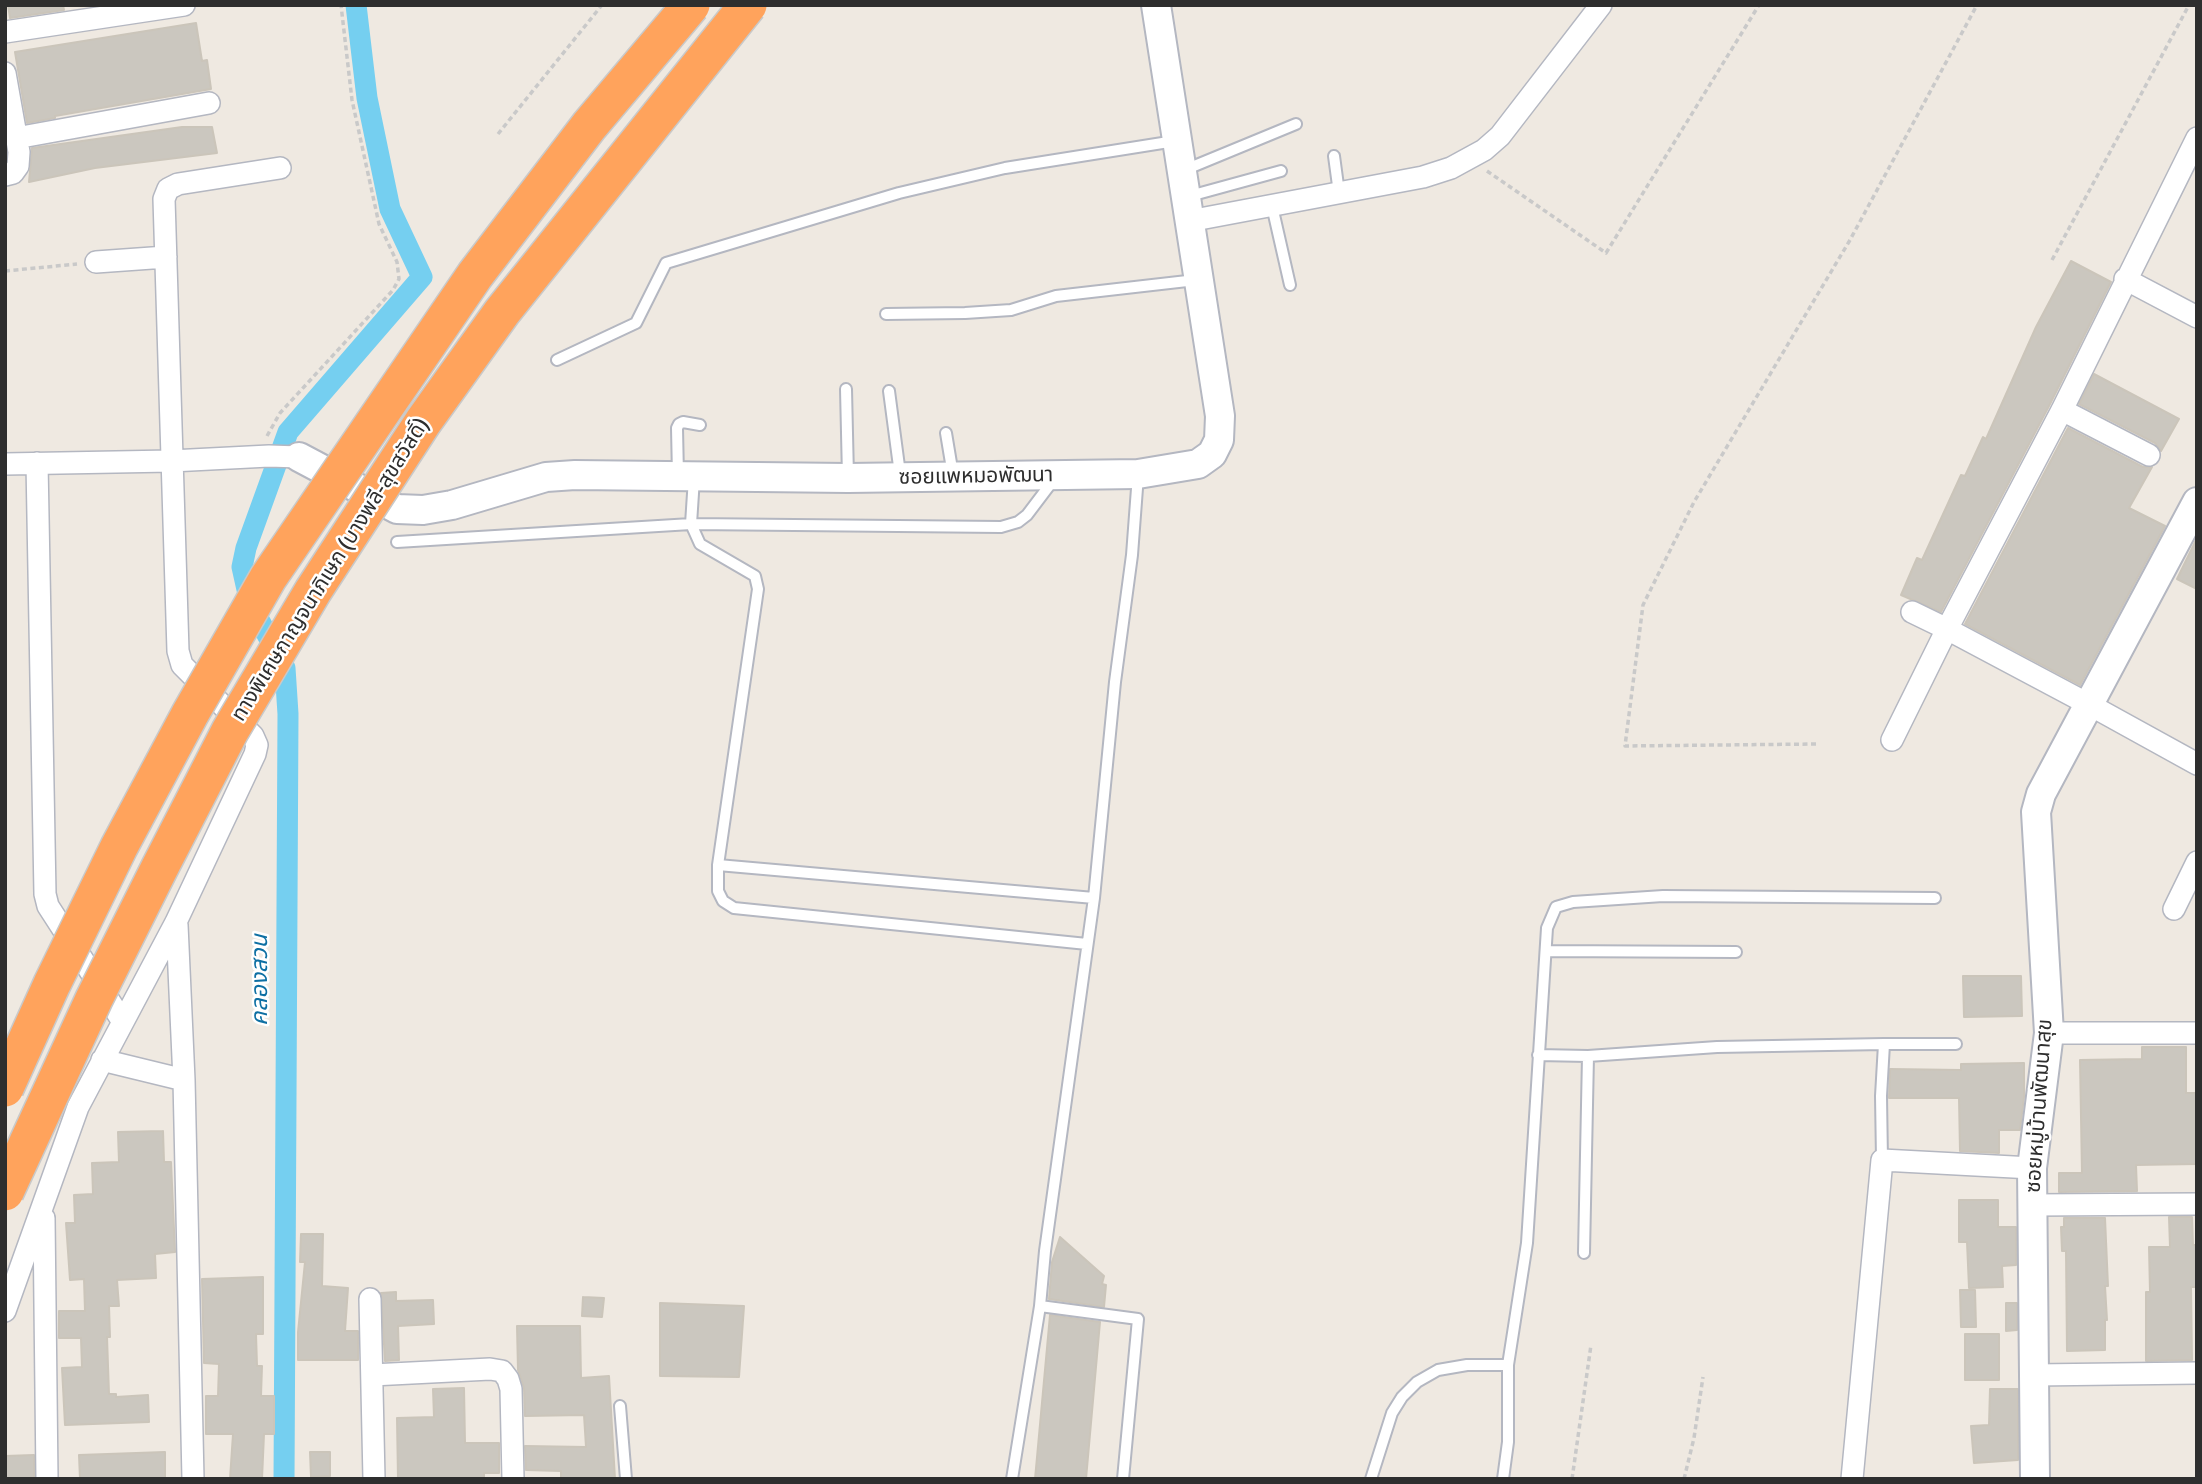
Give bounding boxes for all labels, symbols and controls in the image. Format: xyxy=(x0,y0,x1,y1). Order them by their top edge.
street label: ทางพิเศษกาญจนาภิเษก (บางพลี-สุขสวัสดิ์) xyxy=(227,414,435,726)
street label: ซอยแพหมอพัฒนา xyxy=(899,463,1053,491)
water label: คลองสวน xyxy=(247,934,275,1026)
street label: ซอยหมู่บ้านพัฒนาสุข xyxy=(2021,1018,2059,1194)

